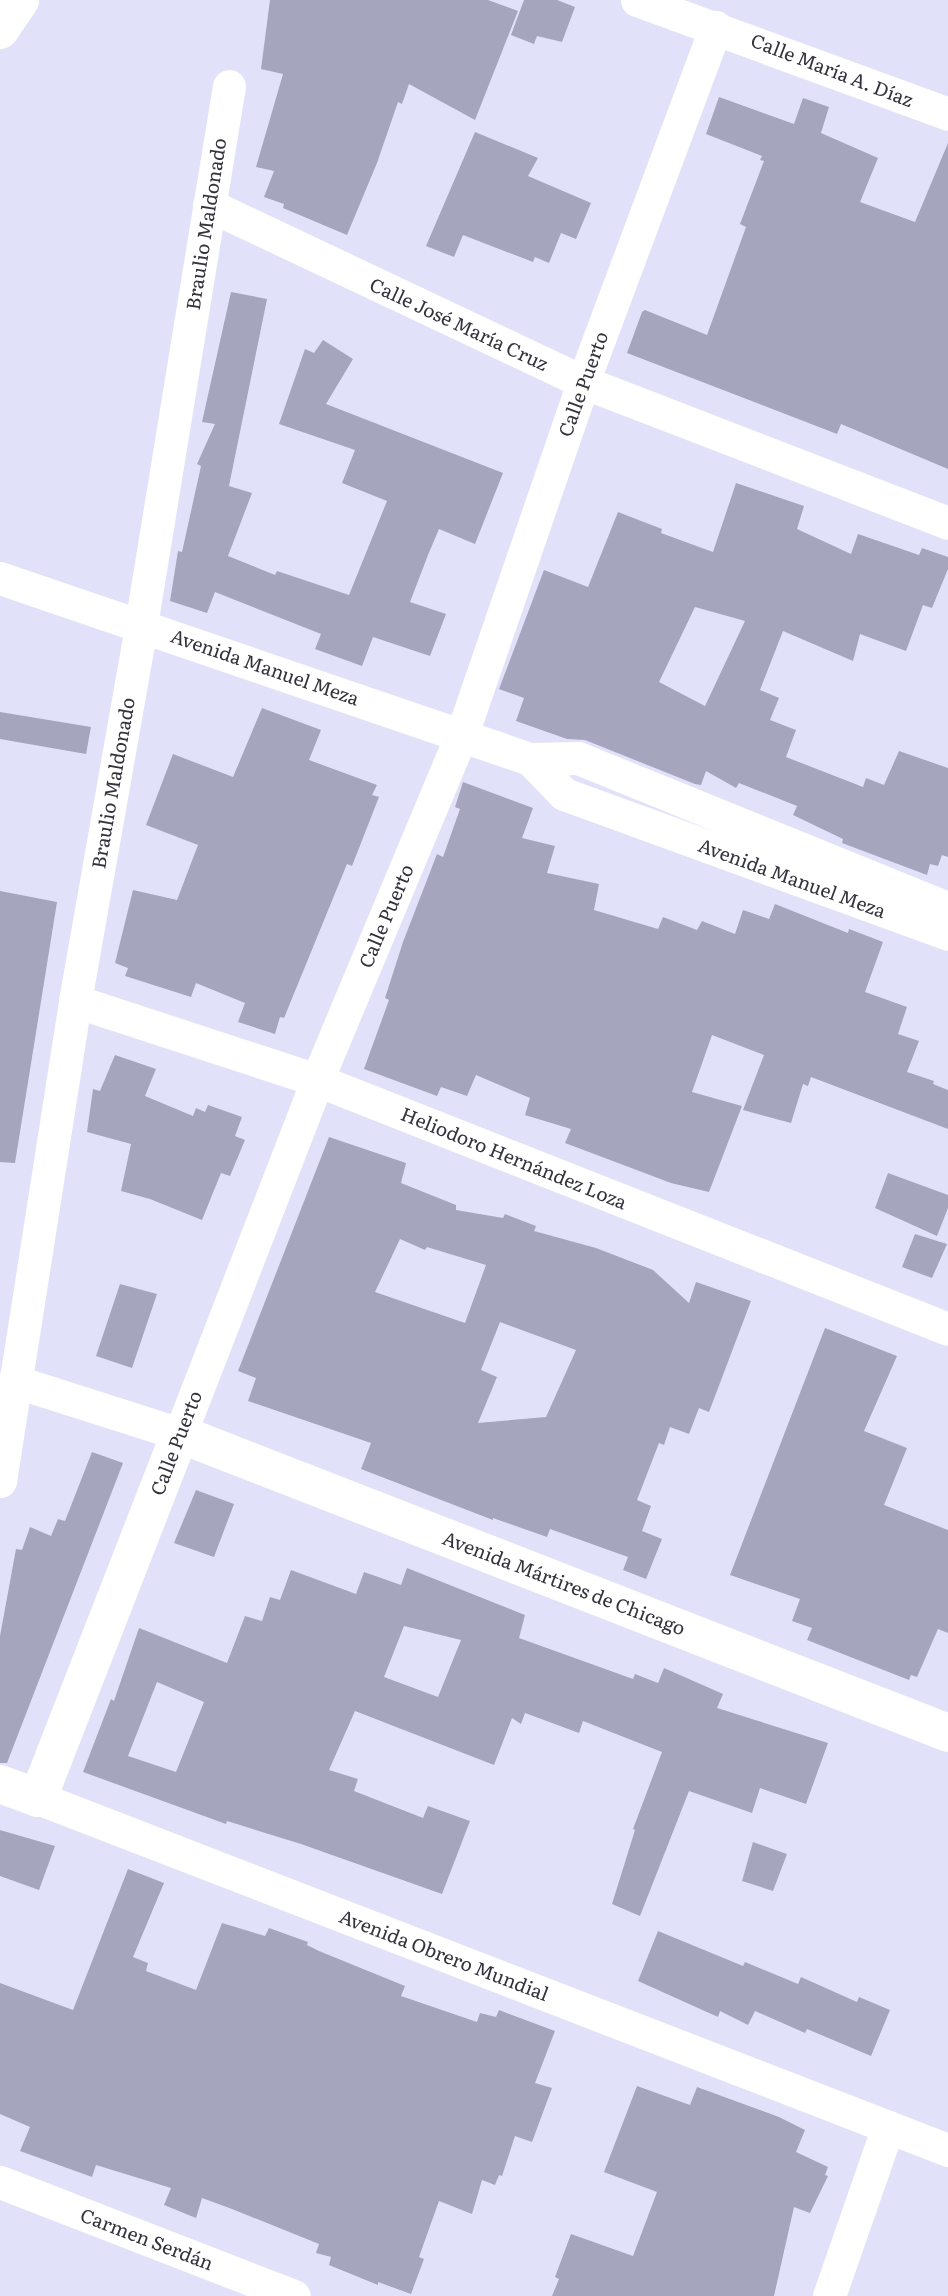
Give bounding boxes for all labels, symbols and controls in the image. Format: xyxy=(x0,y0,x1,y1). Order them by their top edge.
street label: Calle María A. Díaz xyxy=(748,29,916,111)
street label: Braulio Maldonado xyxy=(181,136,231,312)
street label: Calle José María Cruz xyxy=(366,273,552,375)
street label: Calle Puerto xyxy=(553,328,613,440)
street label: Avenida Manuel Meza xyxy=(168,624,362,710)
street label: Braulio Maldonado xyxy=(87,695,139,871)
street label: Avenida Manuel Meza xyxy=(695,833,889,923)
street label: Calle Puerto xyxy=(354,861,418,971)
street label: Heliodoro Hernández Loza xyxy=(398,1102,630,1214)
street label: Calle Puerto xyxy=(146,1387,206,1499)
street label: Avenida Mártires de Chicago xyxy=(440,1526,688,1640)
street label: Avenida Obrero Mundial xyxy=(336,1905,552,2005)
street label: Carmen Serdán xyxy=(77,2203,217,2275)

